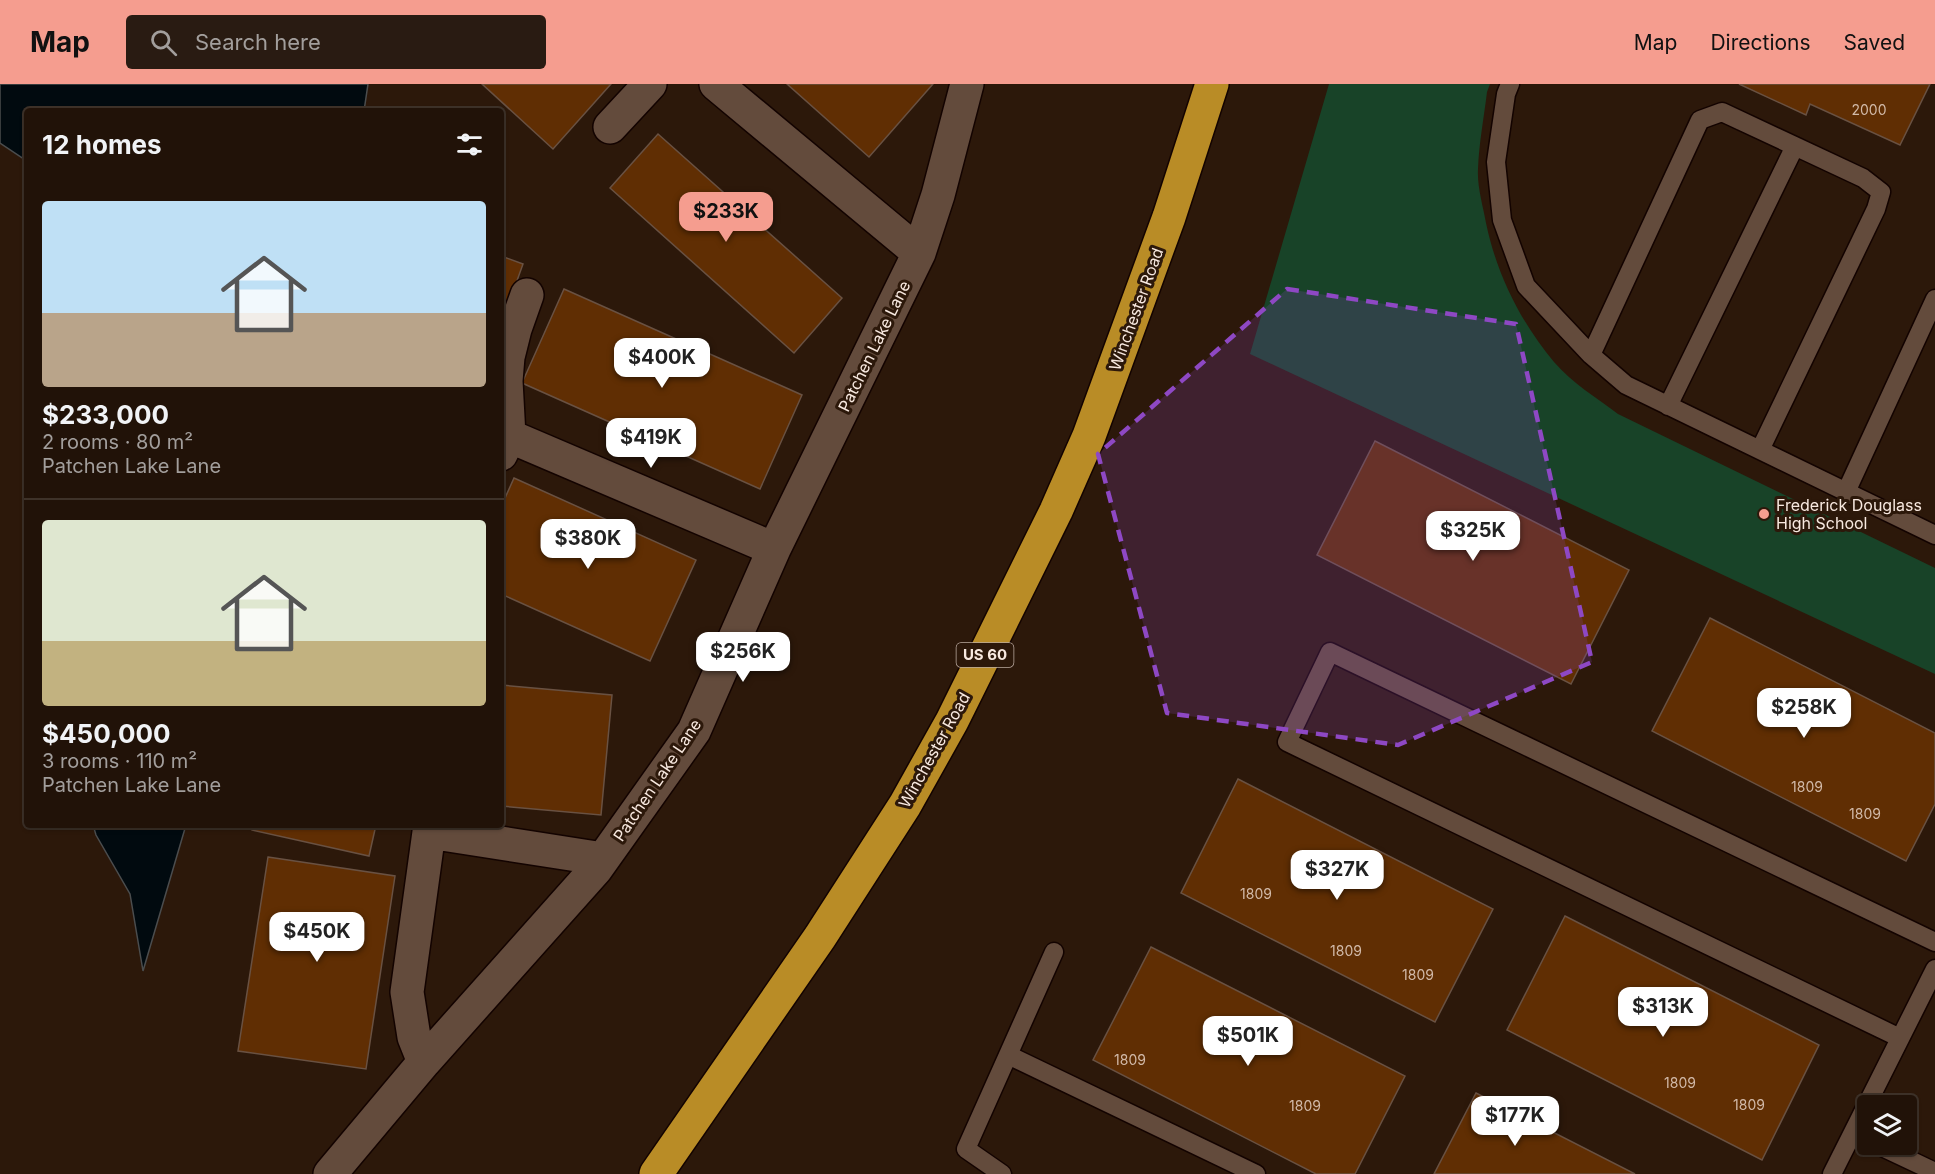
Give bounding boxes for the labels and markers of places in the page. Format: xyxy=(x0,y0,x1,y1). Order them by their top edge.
pin: $233K xyxy=(684,192,768,243)
pin: $400K xyxy=(620,338,704,389)
pin: $419K xyxy=(609,418,693,469)
place label: Frederick Douglass High School xyxy=(1776,495,1922,533)
marker: Frederick Douglass High School xyxy=(1757,507,1771,521)
pin: $325K xyxy=(1431,511,1515,562)
pin: $380K xyxy=(546,519,630,570)
pin: $256K xyxy=(701,632,785,683)
pin: $258K xyxy=(1762,688,1846,739)
pin: $327K xyxy=(1295,850,1379,901)
pin: $450K xyxy=(275,912,359,963)
pin: $313K xyxy=(1621,987,1705,1038)
pin: $501K xyxy=(1206,1016,1290,1067)
pin: $177K xyxy=(1473,1096,1557,1147)

